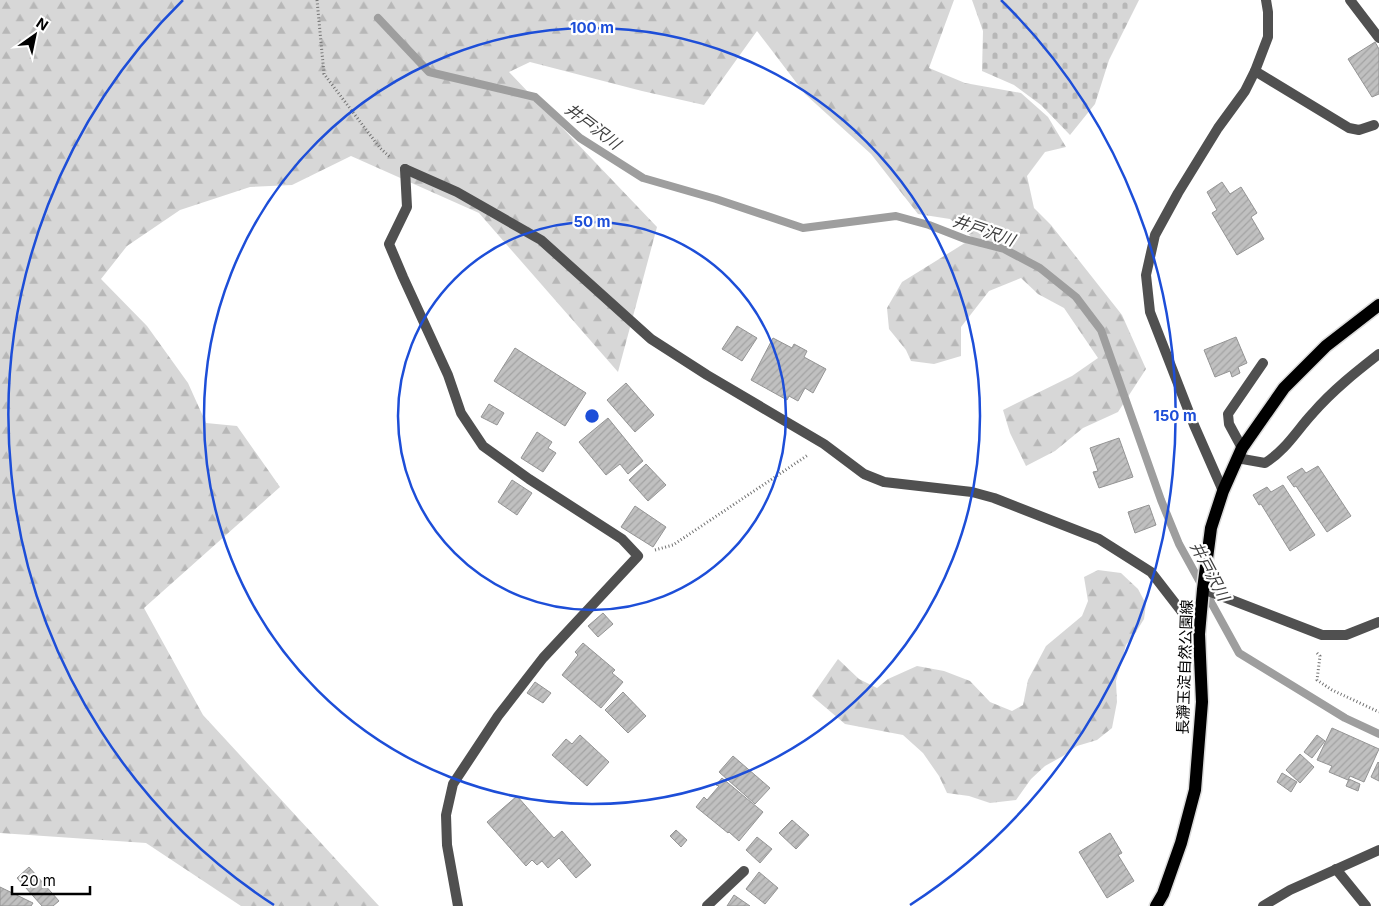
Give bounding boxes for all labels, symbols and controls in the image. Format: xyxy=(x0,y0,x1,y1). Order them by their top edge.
north arrow xyxy=(10,10,60,60)
text: N xyxy=(33,14,51,34)
text: 100 m xyxy=(570,18,614,37)
water label: 井戸沢川 xyxy=(561,99,626,154)
water label: 井戸沢川 xyxy=(950,210,1019,251)
text: 50 m xyxy=(574,212,610,231)
text: 150 m xyxy=(1153,406,1197,425)
centre of rings xyxy=(583,407,601,425)
water label: 井戸沢川 xyxy=(1186,538,1235,606)
street label: 長瀞玉淀自然公園線 xyxy=(1173,599,1196,735)
scale bar xyxy=(12,864,90,896)
text: 20 m xyxy=(20,871,56,890)

